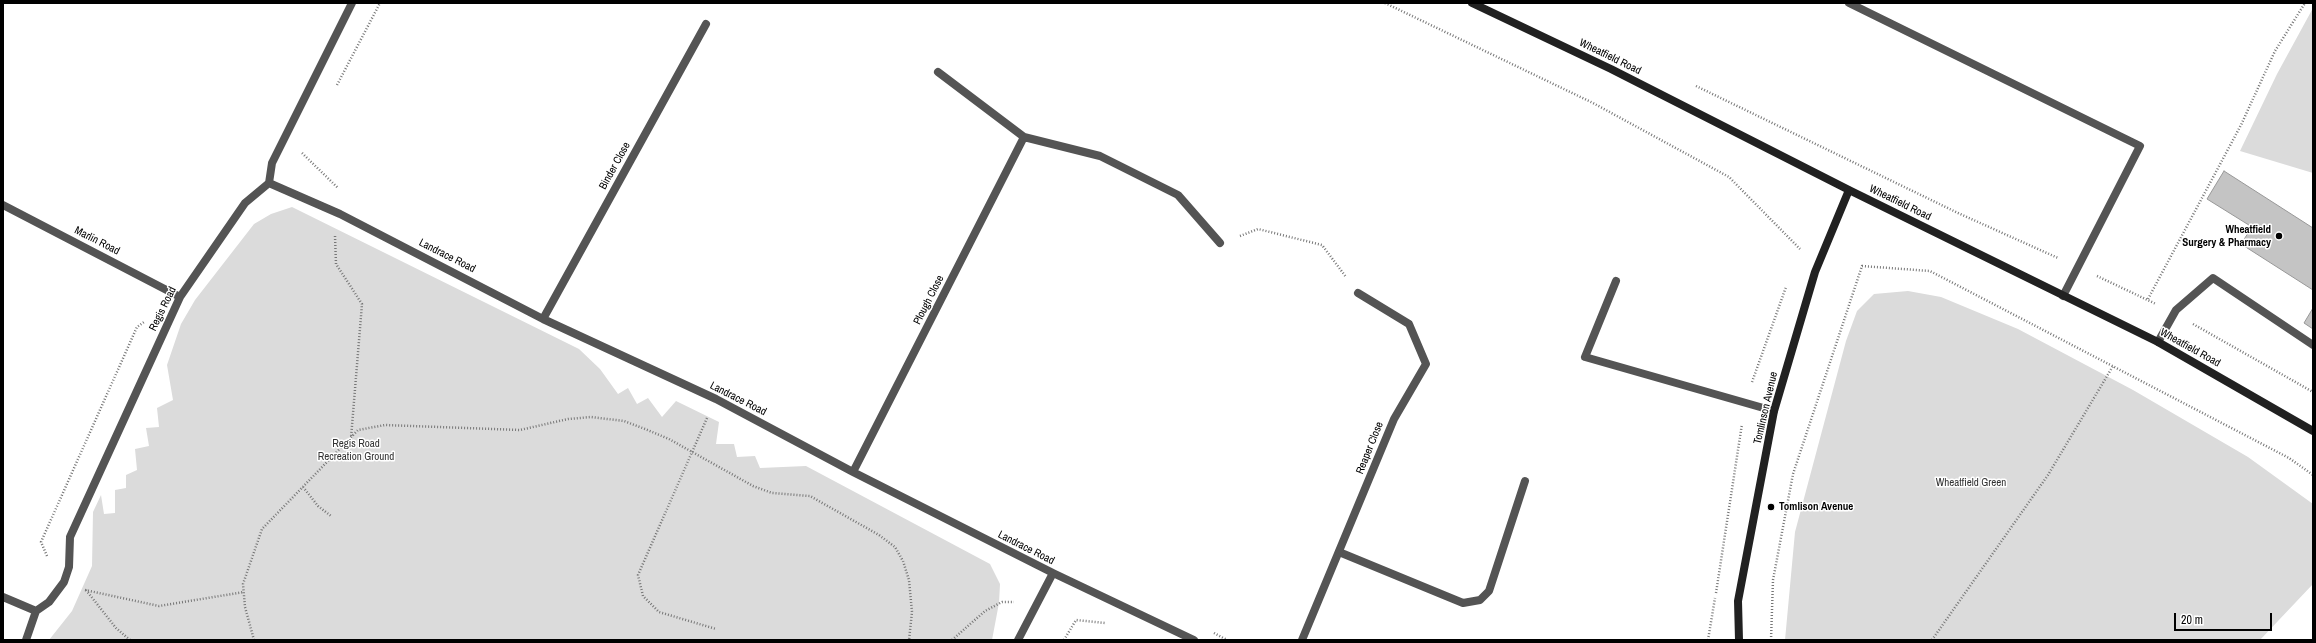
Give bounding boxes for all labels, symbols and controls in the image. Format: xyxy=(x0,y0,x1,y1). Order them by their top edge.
street label: Wheatfield Road xyxy=(1577,36,1643,78)
street label: Binder Close xyxy=(597,140,633,192)
street label: Wheatfield Road xyxy=(1867,182,1933,224)
place label: Wheatfield Surgery & Pharmacy xyxy=(2182,223,2271,249)
street label: Marlin Road xyxy=(72,224,122,258)
marker: Wheatfield Surgery & Pharmacy xyxy=(2274,231,2284,241)
street label: Landrace Road xyxy=(417,236,477,276)
street label: Plough Close xyxy=(911,273,947,327)
street label: Regis Road xyxy=(147,285,179,333)
street label: Wheatfield Road xyxy=(2157,326,2223,370)
street label: Tomlinson Avenue xyxy=(1751,370,1781,446)
street label: Landrace Road xyxy=(708,379,768,419)
street label: Reaper Close xyxy=(1354,420,1386,476)
park label: Regis Road Recreation Ground xyxy=(318,437,394,463)
park label: Wheatfield Green xyxy=(1936,476,2006,490)
place label: Tomlison Avenue xyxy=(1779,500,1853,514)
marker: Tomlison Avenue xyxy=(1766,502,1776,512)
street label: Landrace Road xyxy=(996,528,1056,568)
scale bar xyxy=(2176,605,2274,631)
text: 20 m xyxy=(2181,612,2203,628)

